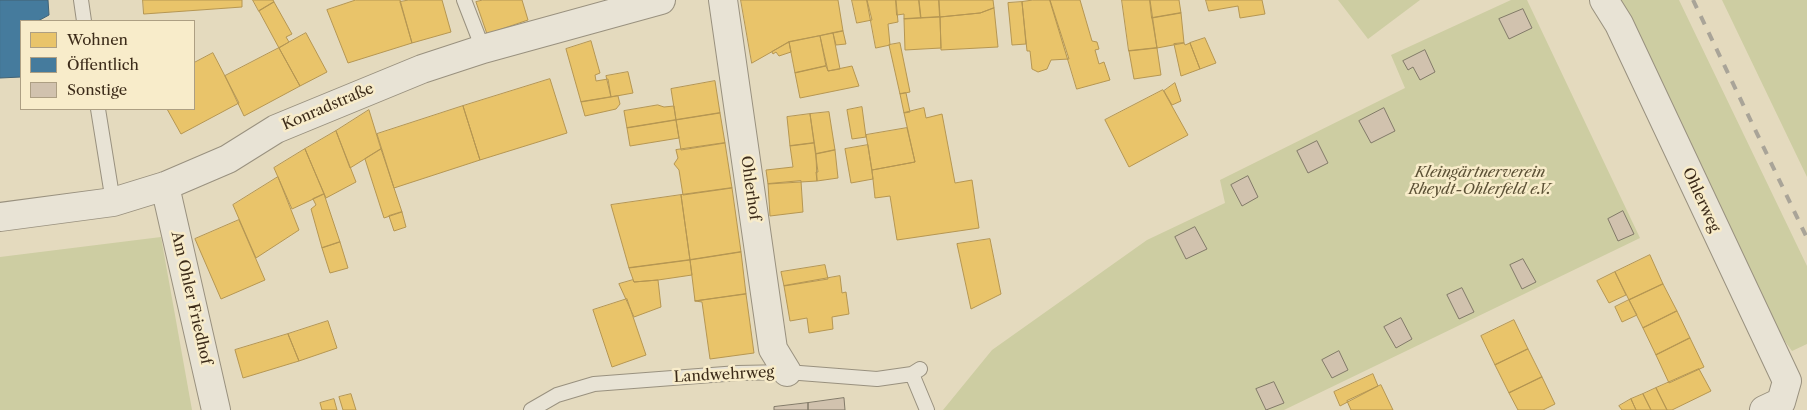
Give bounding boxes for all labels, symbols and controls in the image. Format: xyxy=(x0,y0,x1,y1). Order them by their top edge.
legend xyxy=(20,20,195,110)
text: Wohnen xyxy=(67,30,128,49)
text: Öffentlich xyxy=(67,55,139,74)
text: Sonstige xyxy=(67,80,127,99)
street label: Konradstraße xyxy=(279,80,377,134)
street label: Ohlerhof xyxy=(737,155,763,221)
park label: Kleingärtnerverein Rheydt-Ohlerfeld e.V. xyxy=(1409,164,1551,199)
street label: Ohlerweg xyxy=(1678,165,1724,235)
street label: Am Ohler Friedhof xyxy=(167,230,215,366)
street label: Landwehrweg xyxy=(673,363,775,387)

